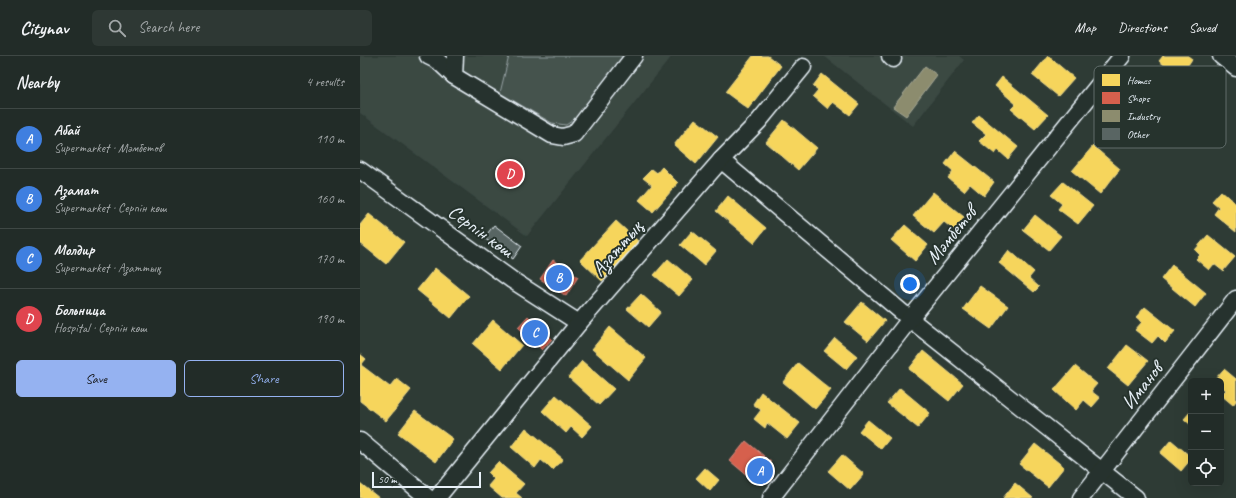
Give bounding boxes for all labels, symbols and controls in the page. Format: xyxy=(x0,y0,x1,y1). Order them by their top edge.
search box xyxy=(92,10,372,46)
text: Citynav xyxy=(20,16,68,40)
icon: search xyxy=(106,17,128,39)
text: Search here xyxy=(138,18,199,37)
text: Map xyxy=(1075,19,1096,36)
text: Directions xyxy=(1118,19,1167,36)
text: Saved xyxy=(1189,19,1216,36)
legend xyxy=(1094,66,1226,148)
text: Nearby xyxy=(16,72,59,93)
text: Homes xyxy=(1127,73,1152,87)
text: 4 results xyxy=(306,74,344,90)
text: Shops xyxy=(1127,91,1151,105)
text: Industry xyxy=(1127,109,1161,123)
text: Абай xyxy=(54,121,80,140)
text: Other xyxy=(1127,127,1150,141)
text: A xyxy=(26,131,32,147)
text: 110 m xyxy=(316,131,344,147)
text: Supermarket · Мәмбетов xyxy=(54,140,162,156)
pin: D xyxy=(497,159,523,189)
text: Азамат xyxy=(54,181,98,200)
text: B xyxy=(26,191,32,207)
text: 160 m xyxy=(316,191,344,207)
street label: Мәмбетов xyxy=(920,197,985,269)
street label: Серпін көш xyxy=(443,199,520,264)
text: Supermarket · Серпін көш xyxy=(54,200,167,216)
street label: Азаттық xyxy=(586,214,650,282)
text: Молдир xyxy=(54,241,95,260)
text: C xyxy=(26,251,32,267)
text: 170 m xyxy=(316,251,344,267)
text: Supermarket · Азаттық xyxy=(54,260,161,276)
pin: B xyxy=(546,263,572,293)
your location xyxy=(900,274,920,294)
text: Больница xyxy=(54,301,105,320)
text: D xyxy=(25,311,33,327)
text: 190 m xyxy=(316,311,344,327)
pin: C xyxy=(522,318,548,348)
text: Hospital · Серпін көш xyxy=(54,320,147,336)
street label: Иманов xyxy=(1116,354,1171,415)
button: Save xyxy=(16,360,176,397)
button: Share xyxy=(184,360,344,397)
map controls xyxy=(1188,378,1224,486)
button: + xyxy=(1188,378,1224,414)
button: − xyxy=(1188,414,1224,450)
button: locate xyxy=(1188,450,1224,486)
pin: A xyxy=(747,456,773,486)
scale bar xyxy=(372,470,481,489)
text: 50 m xyxy=(378,472,397,486)

